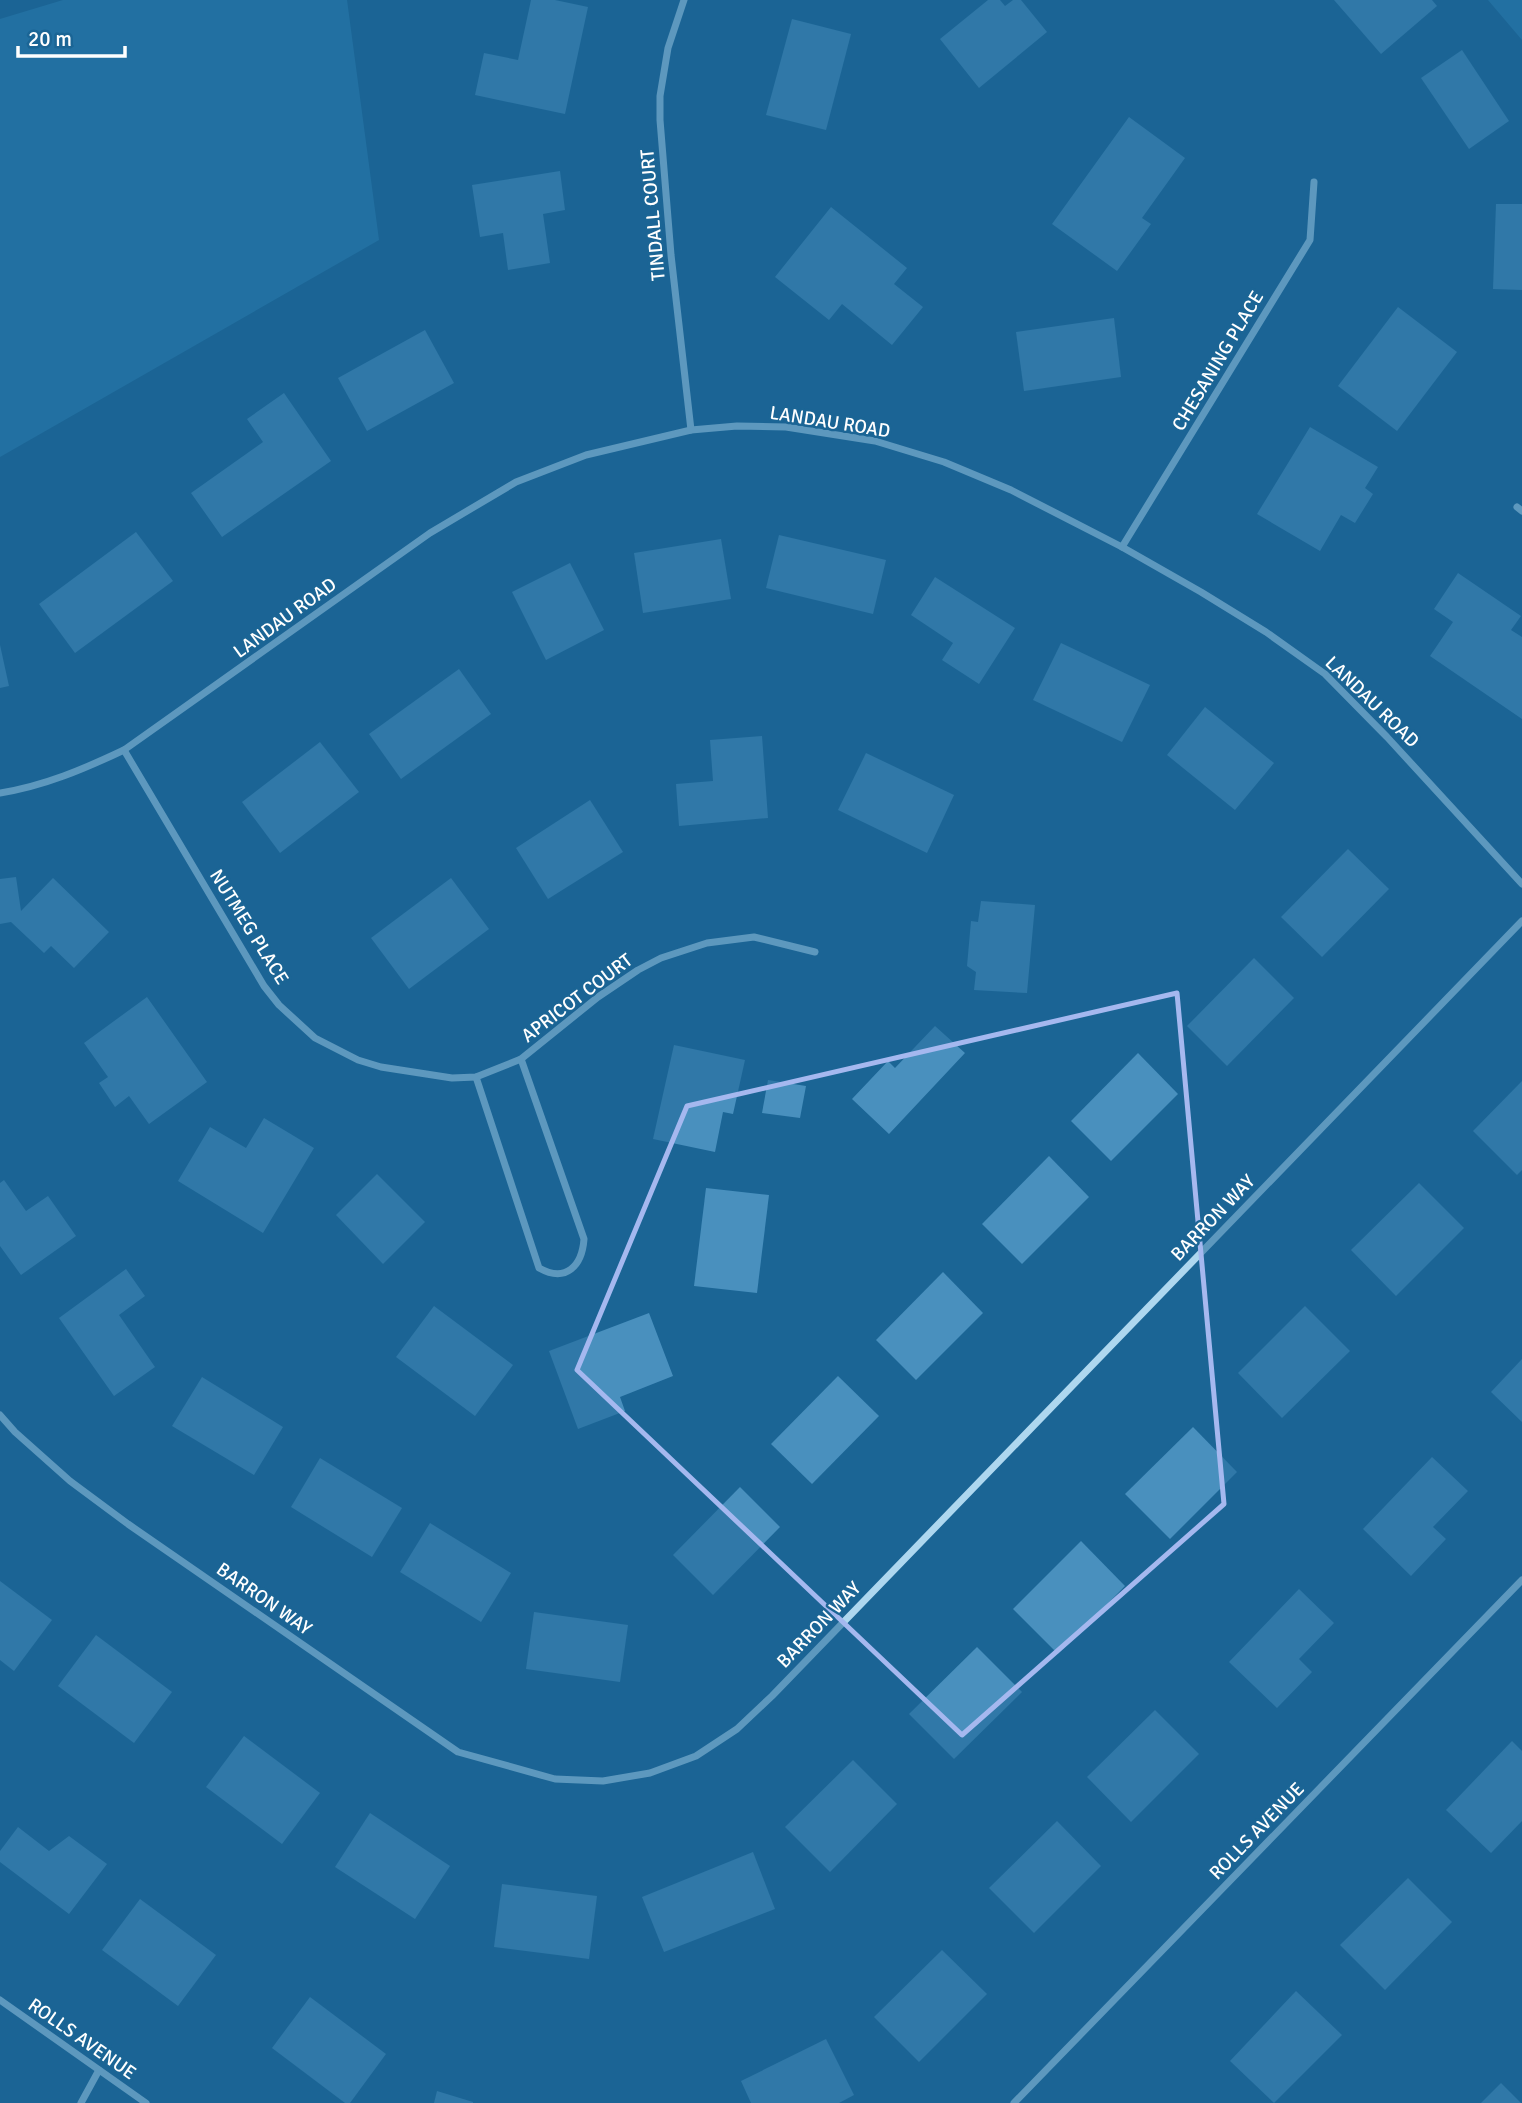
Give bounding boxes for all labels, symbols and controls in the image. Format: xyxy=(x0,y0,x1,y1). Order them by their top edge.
scale bar xyxy=(18,14,124,58)
text: 20 m xyxy=(28,26,72,52)
street label: TINDALL COURT xyxy=(635,147,671,282)
street label: CHESANING PLACE xyxy=(1167,287,1269,435)
street label: LANDAU ROAD xyxy=(768,401,892,443)
street label: LANDAU ROAD xyxy=(229,572,341,664)
street label: LANDAU ROAD xyxy=(1320,651,1424,753)
street label: NUTMEG PLACE xyxy=(204,865,294,989)
street label: APRICOT COURT xyxy=(517,948,638,1048)
street label: BARRON WAY xyxy=(1166,1169,1261,1266)
street label: BARRON WAY xyxy=(212,1557,317,1641)
street label: BARRON WAY xyxy=(772,1576,867,1673)
street label: ROLLS AVENUE xyxy=(1204,1777,1310,1885)
street label: ROLLS AVENUE xyxy=(23,1993,141,2085)

